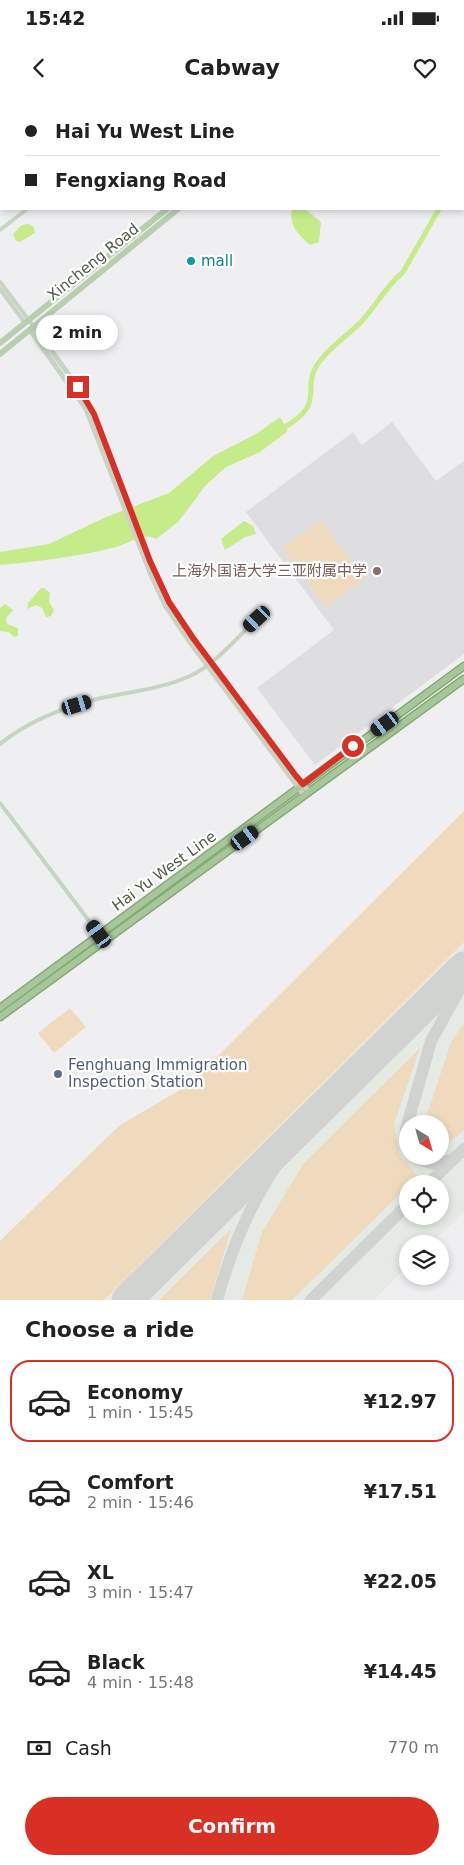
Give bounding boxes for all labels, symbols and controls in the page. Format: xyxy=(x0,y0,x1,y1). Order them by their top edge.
text: 15:42 xyxy=(25,7,85,29)
icon: back xyxy=(25,54,53,82)
icon: heart xyxy=(411,54,439,82)
text: Cabway xyxy=(184,55,280,80)
text: Hai Yu West Line xyxy=(55,120,235,142)
text: Fengxiang Road xyxy=(55,169,227,191)
street label: Xincheng Road xyxy=(44,220,142,304)
place label: mall xyxy=(201,252,233,270)
marker: mall xyxy=(185,255,197,267)
callout: 2 min xyxy=(37,314,119,350)
text: 2 min xyxy=(52,323,102,342)
route end xyxy=(67,376,89,398)
place label: 上海外国语大学三亚附属中学 xyxy=(172,562,367,580)
marker: 上海外国语大学三亚附属中学 xyxy=(371,565,383,577)
car xyxy=(240,603,273,635)
car xyxy=(60,693,93,717)
car xyxy=(368,709,401,739)
route start xyxy=(342,735,364,757)
car xyxy=(228,823,261,853)
street label: Hai Yu West Line xyxy=(109,827,219,915)
car xyxy=(84,917,113,951)
place label: Fenghuang Immigration Inspection Station xyxy=(68,1056,248,1091)
marker: Fenghuang Immigration Inspection Station xyxy=(52,1068,64,1080)
north arrow xyxy=(399,1115,449,1165)
map controls xyxy=(399,1115,449,1285)
button: locate xyxy=(399,1175,449,1225)
button: layers xyxy=(399,1235,449,1285)
text: Choose a ride xyxy=(25,1317,194,1342)
icon: car xyxy=(27,1379,72,1424)
text: Economy xyxy=(87,1381,183,1403)
text: ¥12.97 xyxy=(364,1390,437,1412)
text: 1 min · 15:45 xyxy=(87,1403,194,1422)
icon: car xyxy=(27,1469,72,1514)
text: Comfort xyxy=(87,1471,174,1493)
text: ¥17.51 xyxy=(364,1480,437,1502)
text: 2 min · 15:46 xyxy=(87,1493,194,1512)
icon: car xyxy=(27,1559,72,1604)
text: XL xyxy=(87,1561,114,1583)
text: ¥22.05 xyxy=(364,1570,437,1592)
text: 3 min · 15:47 xyxy=(87,1583,194,1602)
icon: car xyxy=(27,1649,72,1694)
text: Black xyxy=(87,1651,145,1673)
text: ¥14.45 xyxy=(364,1660,437,1682)
text: 4 min · 15:48 xyxy=(87,1673,194,1692)
icon: cash xyxy=(25,1734,53,1762)
text: Cash xyxy=(65,1737,112,1759)
text: 770 m xyxy=(388,1738,439,1757)
button: Confirm xyxy=(25,1797,439,1855)

